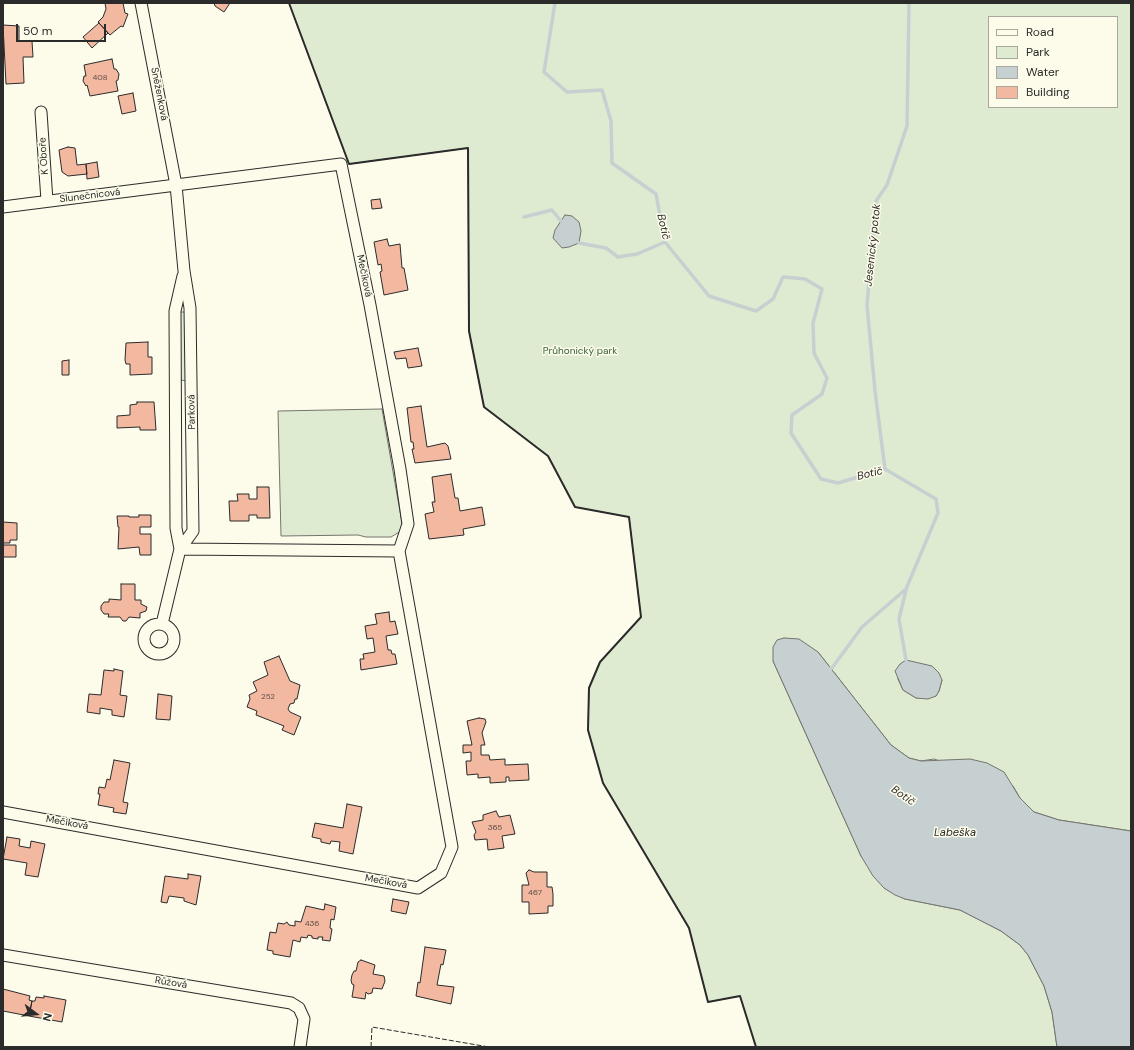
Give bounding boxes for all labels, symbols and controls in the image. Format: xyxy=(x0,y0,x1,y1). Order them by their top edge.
scale bar xyxy=(18,16,108,42)
legend xyxy=(988,16,1118,108)
text: 50 m xyxy=(23,23,52,39)
text: Road xyxy=(1026,24,1054,40)
text: Park xyxy=(1026,44,1050,60)
text: Water xyxy=(1026,64,1059,80)
street label: Sněženková xyxy=(148,66,170,122)
house number: 408 xyxy=(92,73,108,83)
text: Building xyxy=(1026,84,1070,100)
street label: K Oboře xyxy=(37,137,51,175)
street label: Slunečnicová xyxy=(59,186,121,206)
water label: Jesenický potok xyxy=(862,203,884,287)
water label: Botič xyxy=(654,213,672,241)
street label: Mečíková xyxy=(354,254,374,298)
park label: Průhonický park xyxy=(543,345,617,357)
street label: Parková xyxy=(186,394,198,430)
water label: Botič xyxy=(856,464,884,484)
house number: 252 xyxy=(261,692,275,702)
water label: Botič xyxy=(888,783,918,809)
street label: Mečíková xyxy=(45,813,89,833)
house number: 365 xyxy=(488,823,502,833)
water label: Labeška xyxy=(934,826,976,840)
street label: Mečíková xyxy=(364,872,408,892)
house number: 467 xyxy=(528,888,542,898)
house number: 436 xyxy=(305,919,319,929)
street label: Růžová xyxy=(154,975,188,991)
north arrow xyxy=(16,994,56,1034)
text: N xyxy=(40,1012,55,1023)

